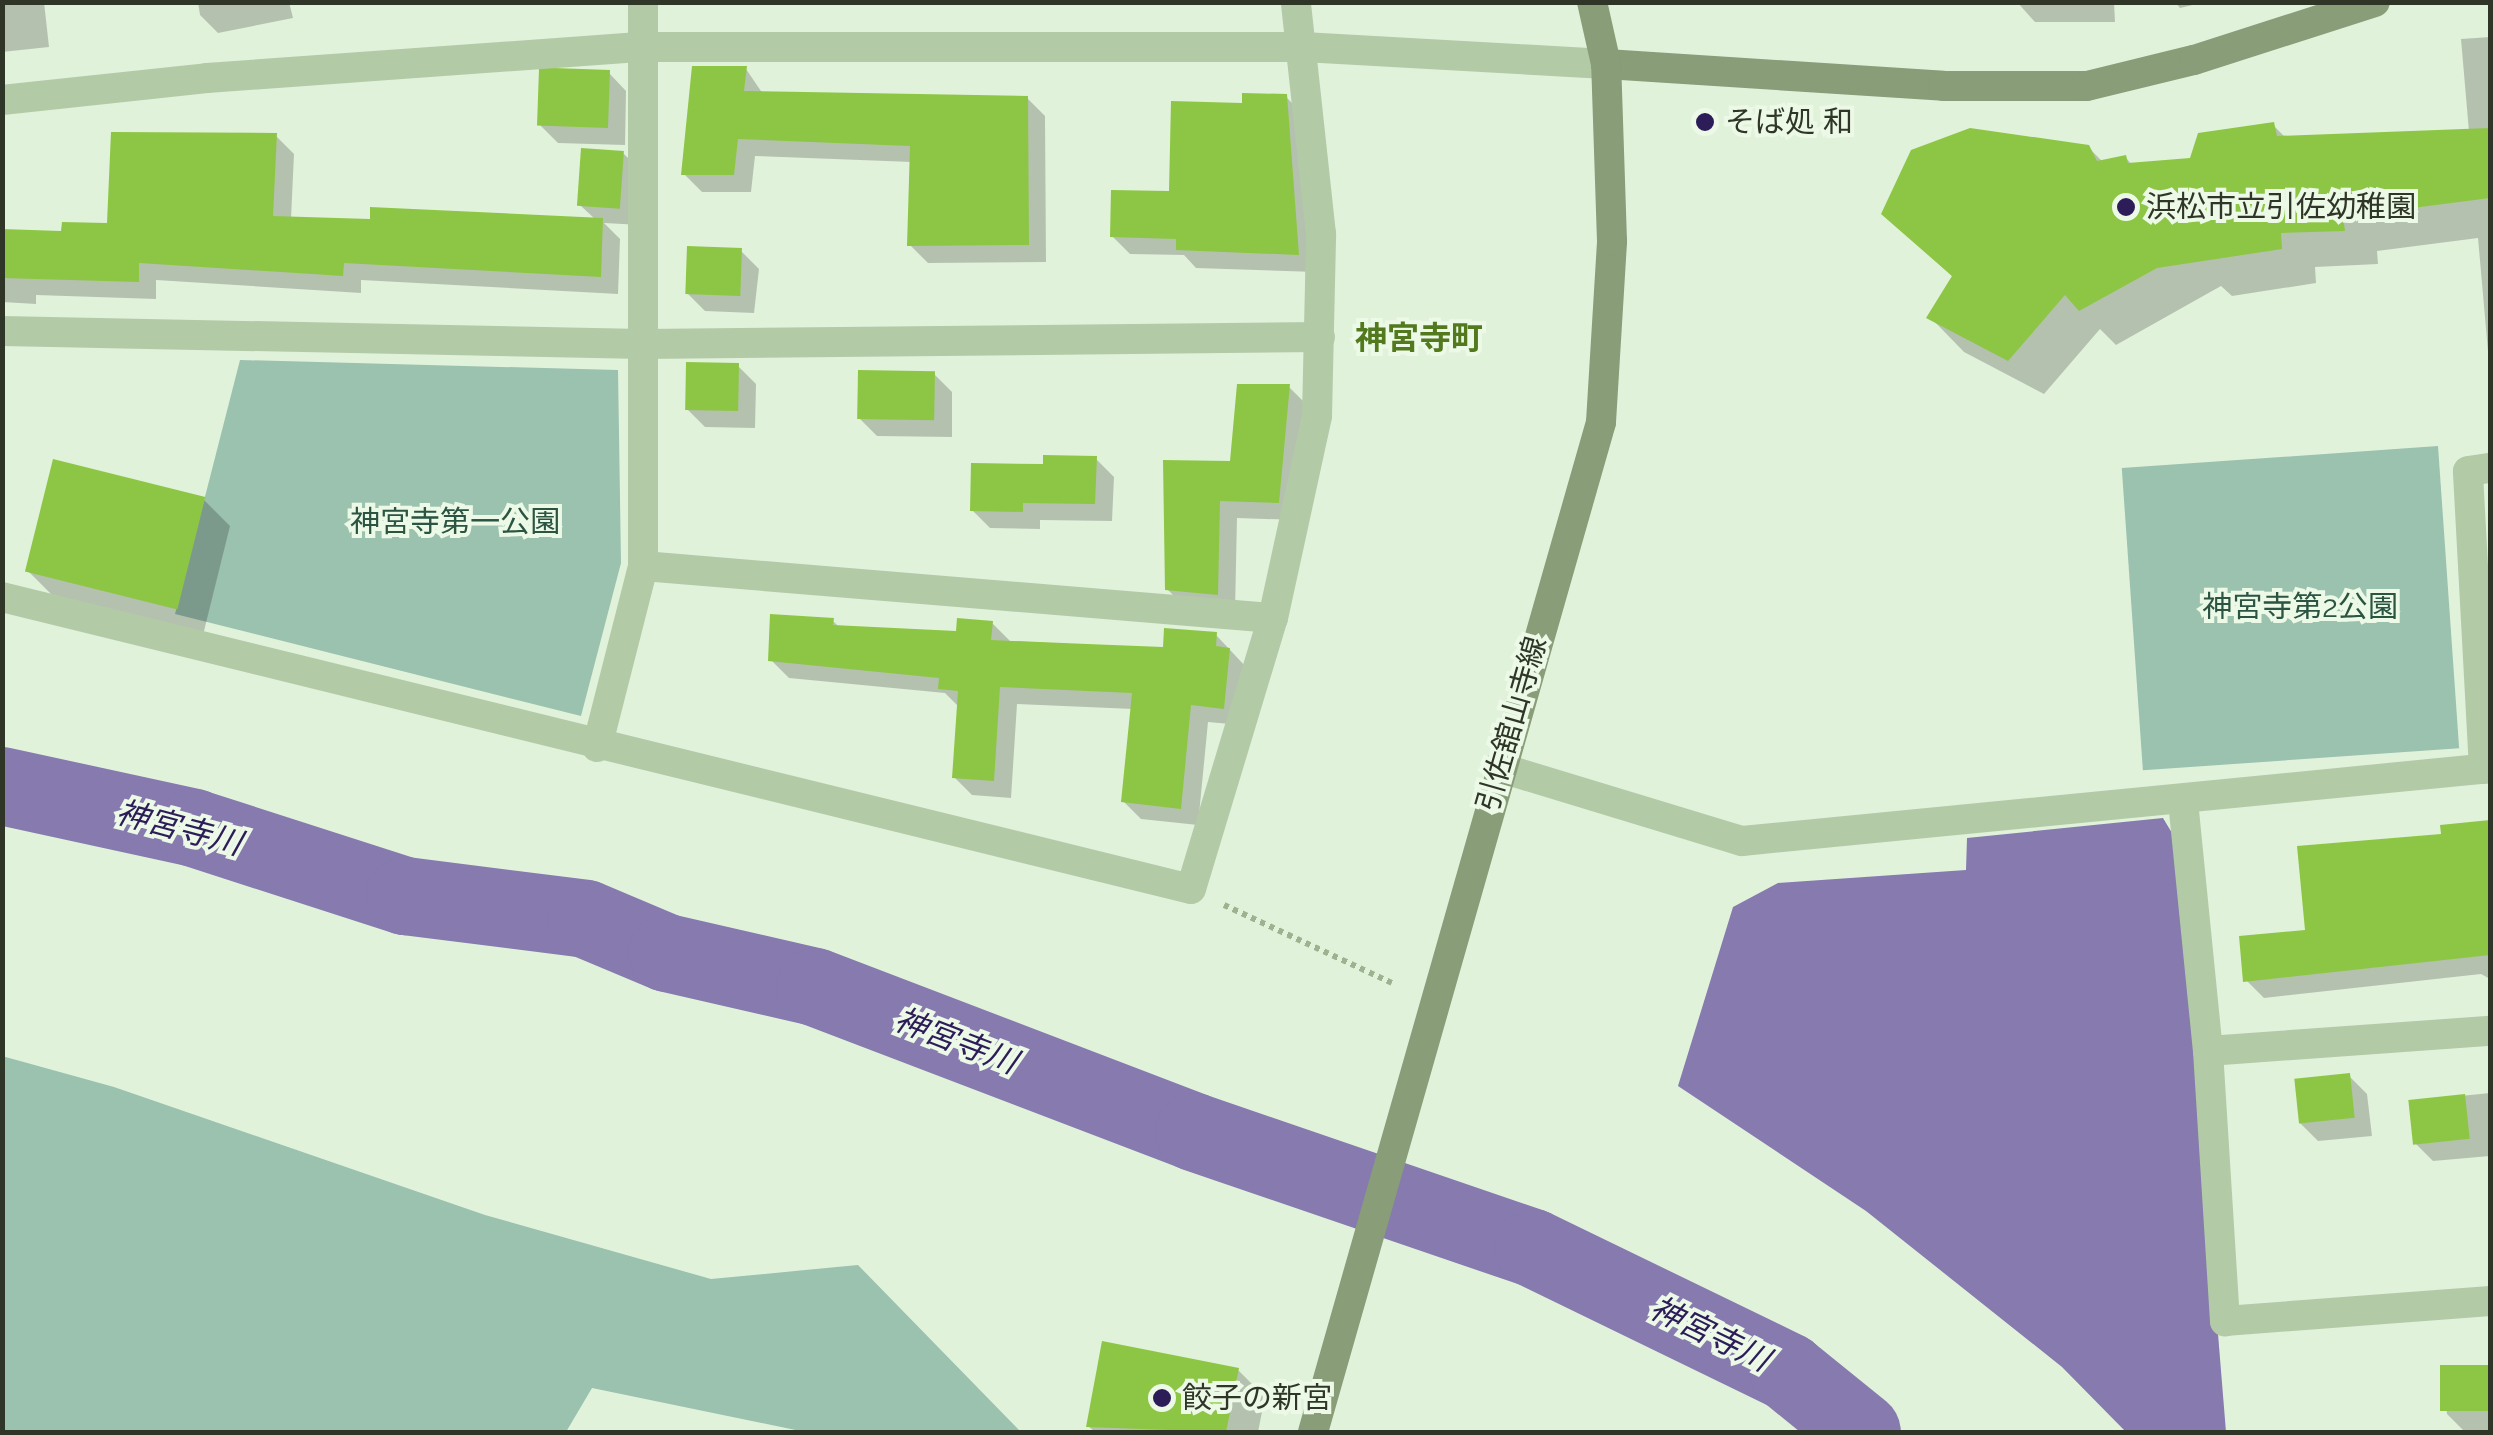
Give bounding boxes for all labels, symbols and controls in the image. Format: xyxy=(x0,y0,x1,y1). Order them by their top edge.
place label: そば処 和 xyxy=(1725,104,1853,140)
marker: そば処 和 xyxy=(1694,111,1716,133)
place label: 浜松市立引佐幼稚園 xyxy=(2146,189,2416,225)
marker: 浜松市立引佐幼稚園 xyxy=(2115,196,2137,218)
district label: 神宮寺町 xyxy=(1355,319,1483,357)
park label: 神宮寺第一公園 xyxy=(350,504,560,540)
park label: 神宮寺第2公園 xyxy=(2202,589,2398,625)
street label: 引佐舘山寺線 xyxy=(1470,633,1554,815)
water label: 神宮寺川 xyxy=(112,793,246,863)
water label: 神宮寺川 xyxy=(889,1000,1023,1082)
water label: 神宮寺川 xyxy=(1644,1289,1776,1379)
place label: 餃子の新宮 xyxy=(1182,1380,1332,1416)
marker: 餃子の新宮 xyxy=(1151,1387,1173,1409)

